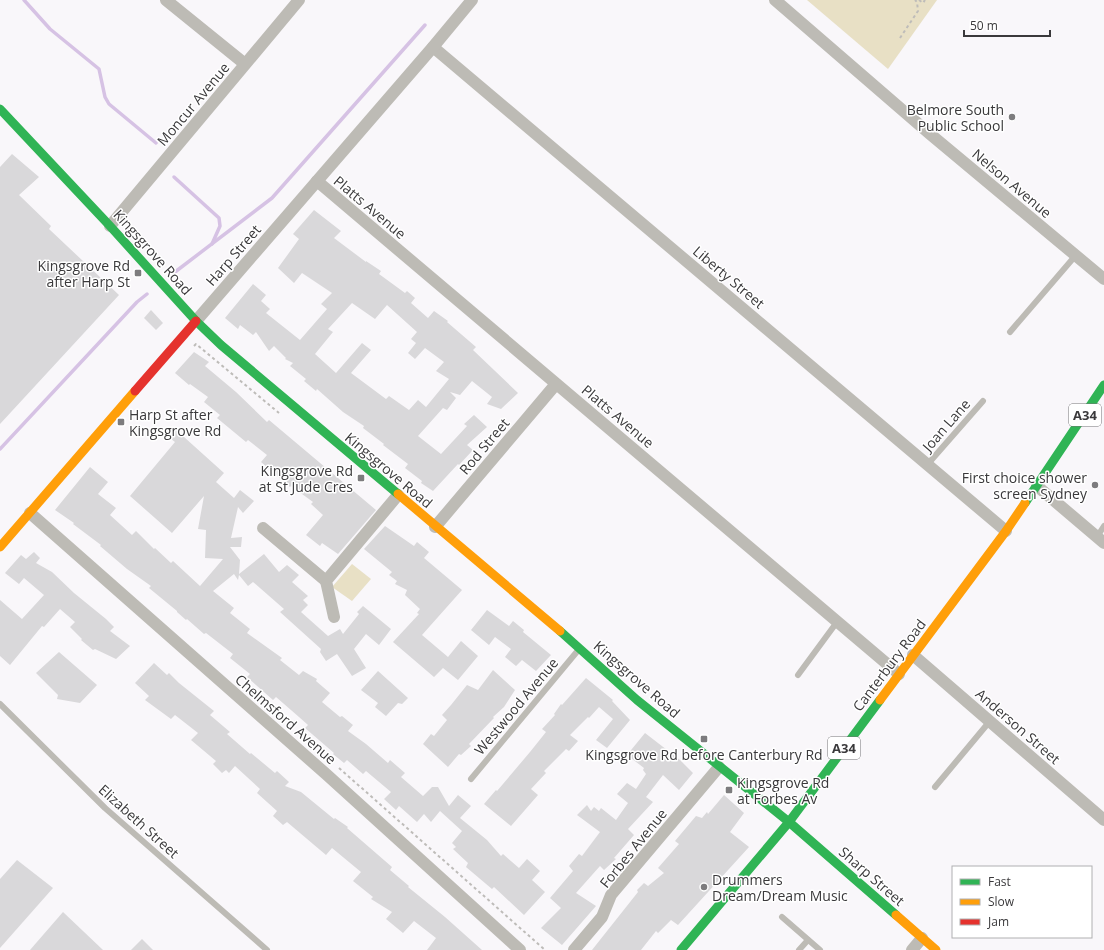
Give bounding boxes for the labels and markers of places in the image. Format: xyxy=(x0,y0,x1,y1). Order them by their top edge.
place label: Belmore South Public School xyxy=(907,100,1004,135)
marker: Belmore South Public School xyxy=(1007,112,1017,122)
place label: Kingsgrove Rd after Harp St xyxy=(38,256,130,291)
marker: Kingsgrove Rd after Harp St xyxy=(133,268,143,278)
place label: Harp St after Kingsgrove Rd xyxy=(129,405,221,440)
marker: Harp St after Kingsgrove Rd xyxy=(116,417,126,427)
place label: Kingsgrove Rd at St Jude Cres xyxy=(259,461,353,496)
place label: First choice shower screen Sydney xyxy=(962,468,1088,503)
marker: Kingsgrove Rd at St Jude Cres xyxy=(356,473,366,483)
marker: First choice shower screen Sydney xyxy=(1090,480,1100,490)
marker: Kingsgrove Rd before Canterbury Rd xyxy=(699,734,709,744)
place label: Kingsgrove Rd before Canterbury Rd xyxy=(585,745,823,764)
place label: Kingsgrove Rd at Forbes Av xyxy=(737,773,829,808)
marker: Kingsgrove Rd at Forbes Av xyxy=(724,785,734,795)
place label: Drummers Dream/Dream Music xyxy=(712,870,848,905)
marker: Drummers Dream/Dream Music xyxy=(699,882,709,892)

